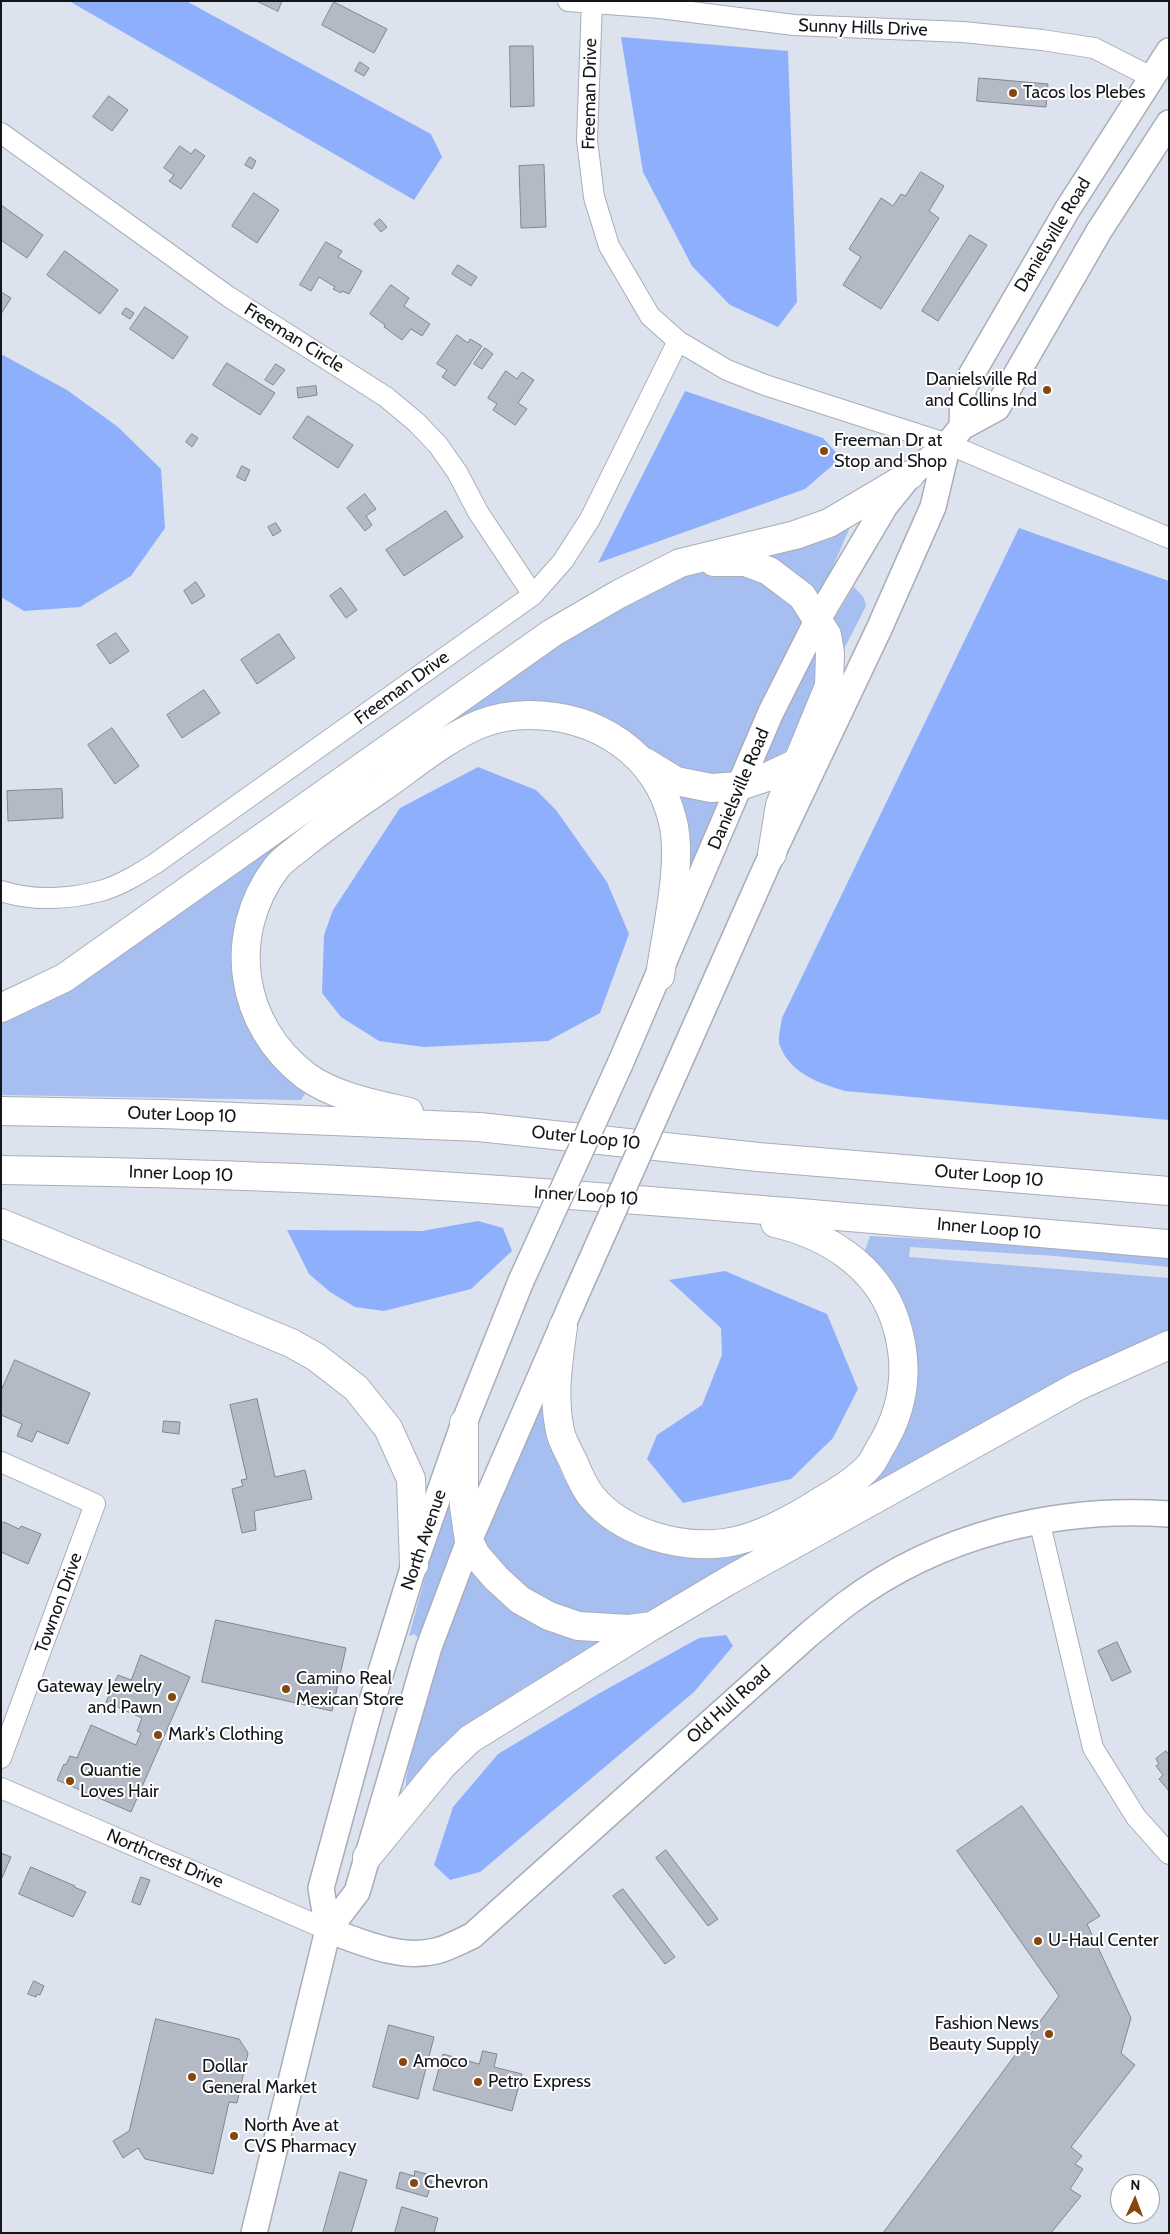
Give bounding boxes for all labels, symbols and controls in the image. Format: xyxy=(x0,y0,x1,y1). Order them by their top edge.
street label: Sunny Hills Drive xyxy=(798,15,928,41)
street label: Freeman Drive xyxy=(578,38,602,150)
place label: Tacos los Plebes xyxy=(1023,82,1145,104)
marker: Tacos los Plebes xyxy=(1007,87,1019,99)
street label: Danielsville Road xyxy=(1010,174,1096,296)
street label: Freeman Circle xyxy=(240,299,348,377)
place label: Danielsville Rd and Collins Ind xyxy=(925,369,1037,412)
marker: Danielsville Rd and Collins Ind xyxy=(1041,384,1053,396)
place label: Freeman Dr at Stop and Shop xyxy=(834,430,947,472)
marker: Freeman Dr at Stop and Shop xyxy=(818,445,830,457)
street label: Freeman Drive xyxy=(351,647,453,729)
street label: Danielsville Road xyxy=(704,725,774,853)
street label: Outer Loop 10 xyxy=(127,1102,237,1128)
street label: Outer Loop 10 xyxy=(531,1122,641,1154)
street label: Outer Loop 10 xyxy=(934,1160,1044,1192)
street label: Inner Loop 10 xyxy=(128,1161,234,1187)
street label: Inner Loop 10 xyxy=(533,1182,639,1210)
street label: Inner Loop 10 xyxy=(936,1214,1042,1244)
street label: North Avenue xyxy=(397,1487,451,1593)
street label: Townon Drive xyxy=(31,1550,87,1656)
street label: Old Hull Road xyxy=(683,1662,775,1748)
place label: Camino Real Mexican Store xyxy=(296,1668,404,1710)
place label: Gateway Jewelry and Pawn xyxy=(37,1676,162,1718)
marker: Camino Real Mexican Store xyxy=(280,1683,292,1695)
marker: Gateway Jewelry and Pawn xyxy=(166,1691,178,1703)
place label: Mark's Clothing xyxy=(168,1724,283,1746)
marker: Mark's Clothing xyxy=(152,1729,164,1741)
place label: Quantie Loves Hair xyxy=(80,1760,159,1802)
marker: Quantie Loves Hair xyxy=(64,1775,76,1787)
street label: Northcrest Drive xyxy=(103,1825,227,1893)
place label: U-Haul Center xyxy=(1048,1930,1158,1952)
marker: U-Haul Center xyxy=(1032,1935,1044,1947)
place label: Fashion News Beauty Supply xyxy=(929,2013,1039,2056)
marker: Fashion News Beauty Supply xyxy=(1043,2028,1055,2040)
place label: Amoco xyxy=(413,2051,468,2073)
place label: Dollar General Market xyxy=(202,2056,317,2098)
marker: Amoco xyxy=(397,2056,409,2068)
marker: Dollar General Market xyxy=(186,2071,198,2083)
place label: Petro Express xyxy=(488,2071,591,2093)
marker: Petro Express xyxy=(472,2076,484,2088)
place label: North Ave at CVS Pharmacy xyxy=(244,2115,357,2158)
marker: North Ave at CVS Pharmacy xyxy=(228,2130,240,2142)
place label: Chevron xyxy=(424,2172,488,2194)
north arrow xyxy=(1110,2174,1160,2224)
text: N xyxy=(1130,2176,1141,2194)
marker: Chevron xyxy=(408,2177,420,2189)

